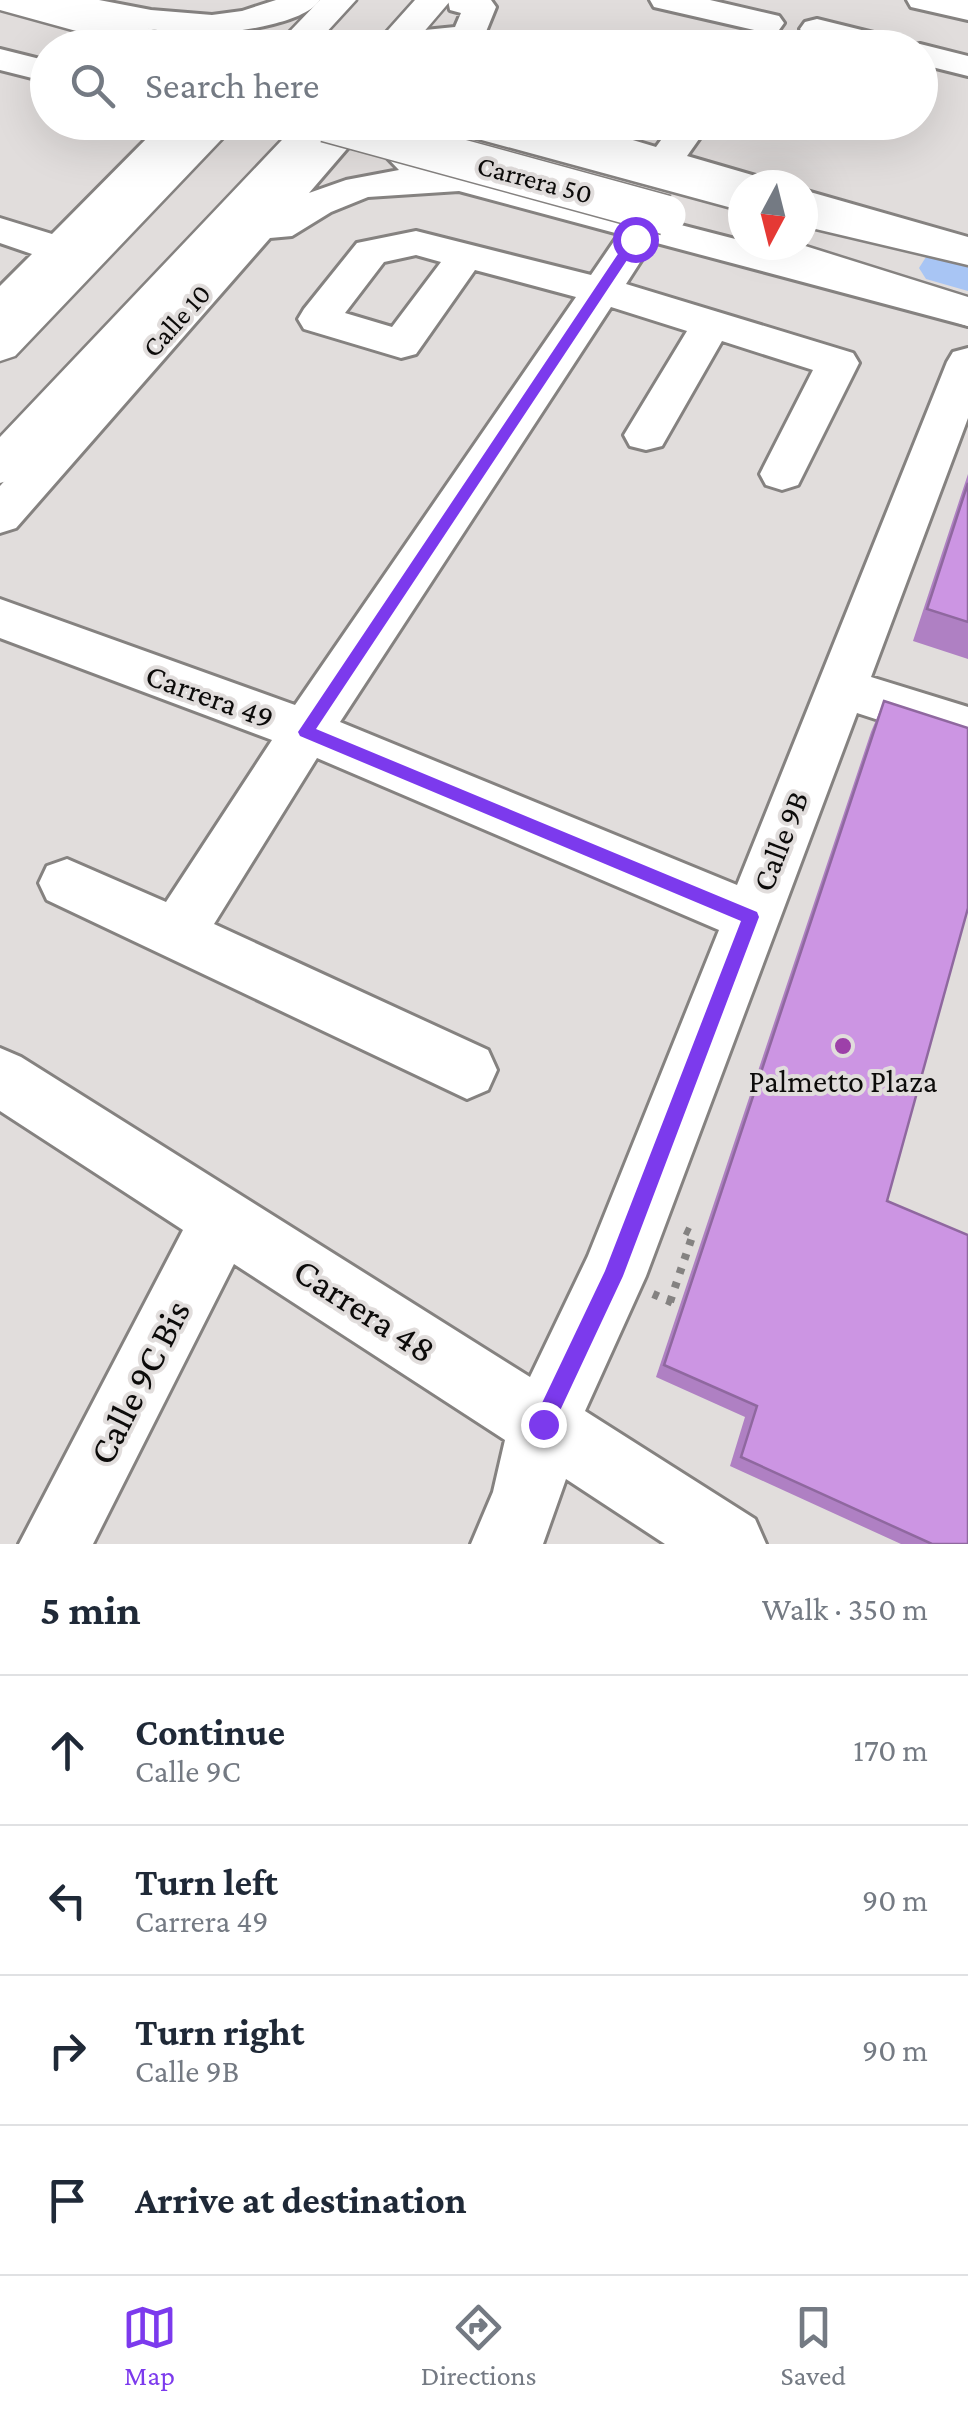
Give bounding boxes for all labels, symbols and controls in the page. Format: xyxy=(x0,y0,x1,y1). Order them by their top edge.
search box xyxy=(30,30,938,140)
icon: search xyxy=(65,58,120,113)
text: Search here xyxy=(145,64,319,106)
street label: Carrera 50 xyxy=(474,149,596,210)
north arrow xyxy=(728,170,818,260)
route start xyxy=(613,217,659,263)
street label: Calle 10 xyxy=(136,278,217,363)
street label: Carrera 49 xyxy=(141,656,279,736)
street label: Calle 9B xyxy=(745,786,815,896)
marker: Palmetto Plaza xyxy=(832,1035,854,1057)
place label: Palmetto Plaza xyxy=(748,1063,938,1099)
street label: Carrera 48 xyxy=(286,1249,444,1371)
street label: Calle 9C Bis xyxy=(80,1293,198,1471)
route end xyxy=(521,1402,567,1448)
text: 5 min xyxy=(40,1586,141,1633)
text: Walk · 350 m xyxy=(762,1591,928,1627)
text: Continue xyxy=(135,1711,285,1753)
icon: ahead xyxy=(40,1723,95,1778)
text: 170 m xyxy=(853,1732,928,1768)
text: Calle 9C xyxy=(135,1753,241,1789)
text: Turn left xyxy=(135,1861,278,1903)
icon: left xyxy=(40,1873,95,1928)
text: 90 m xyxy=(862,1882,928,1918)
text: Carrera 49 xyxy=(135,1903,269,1939)
text: Turn right xyxy=(135,2011,304,2053)
icon: right xyxy=(40,2023,95,2078)
text: 90 m xyxy=(862,2032,928,2068)
text: Calle 9B xyxy=(135,2053,239,2089)
icon: arrive xyxy=(40,2173,95,2228)
text: Arrive at destination xyxy=(135,2179,467,2221)
tab: Map xyxy=(122,2300,177,2391)
tab: Directions xyxy=(421,2300,537,2391)
tab: Saved xyxy=(780,2300,846,2391)

